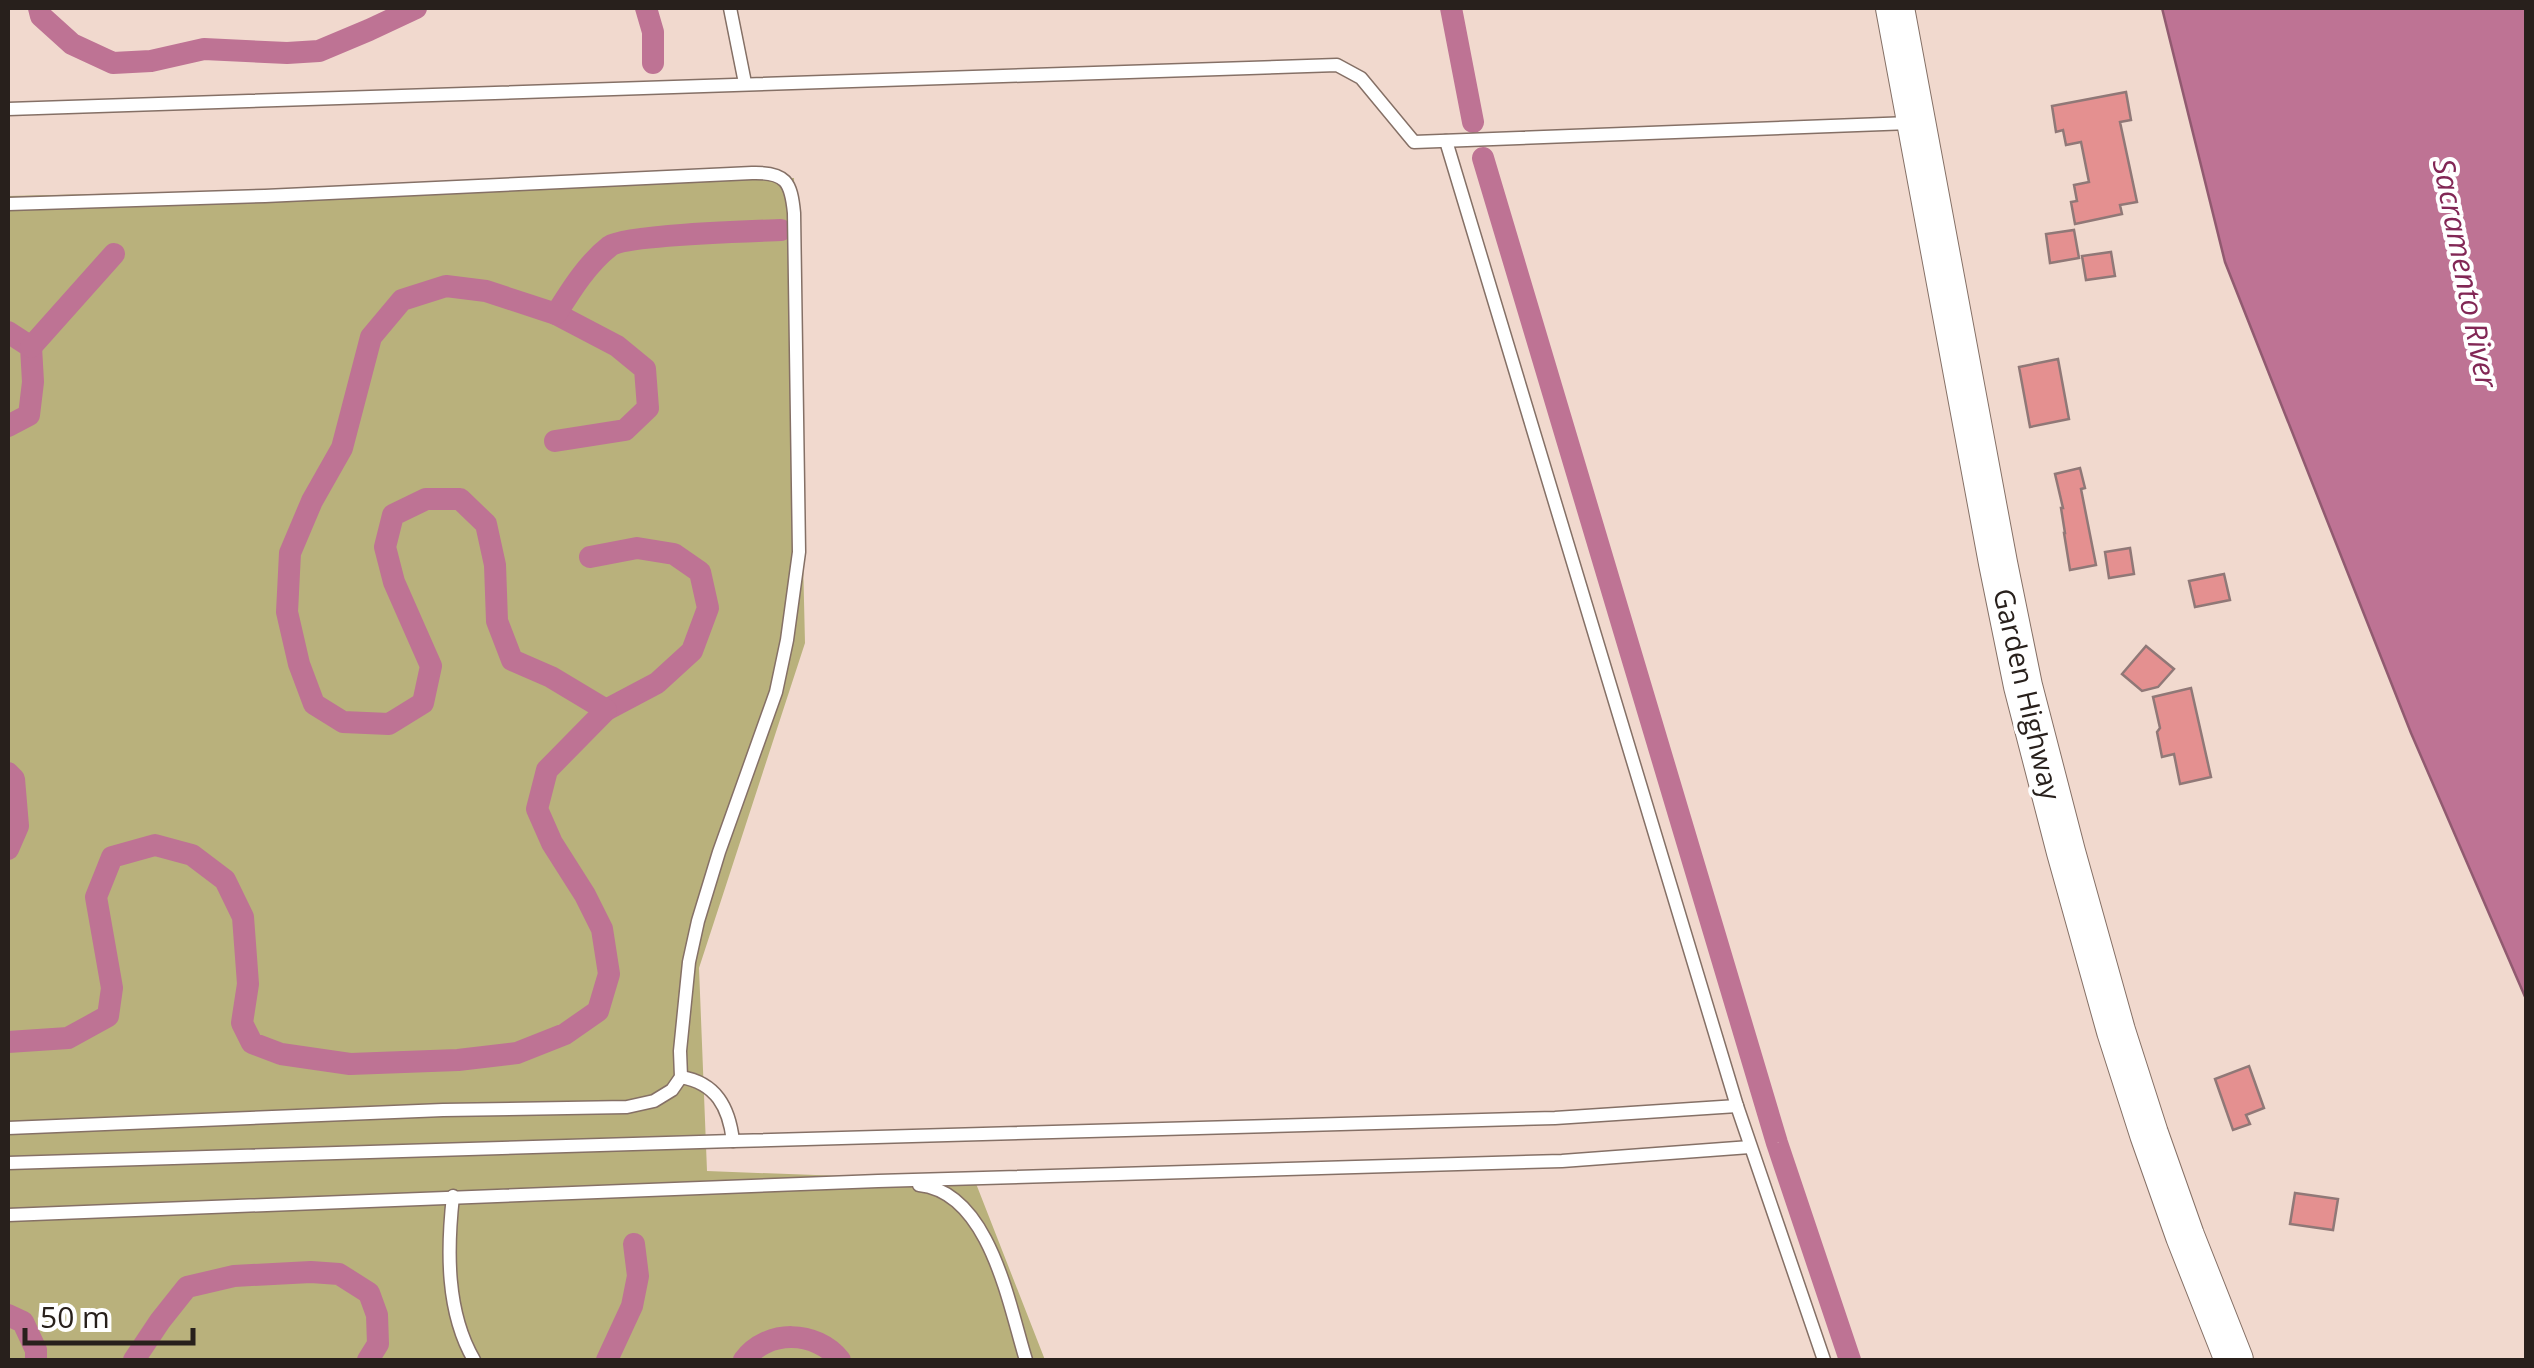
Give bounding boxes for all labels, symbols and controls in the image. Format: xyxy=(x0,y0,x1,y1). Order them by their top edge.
water label: Sacramento River xyxy=(2424,155,2509,392)
street label: Garden Highway xyxy=(1985,584,2071,804)
scale bar xyxy=(25,1283,192,1345)
text: 50 m xyxy=(40,1296,110,1337)

